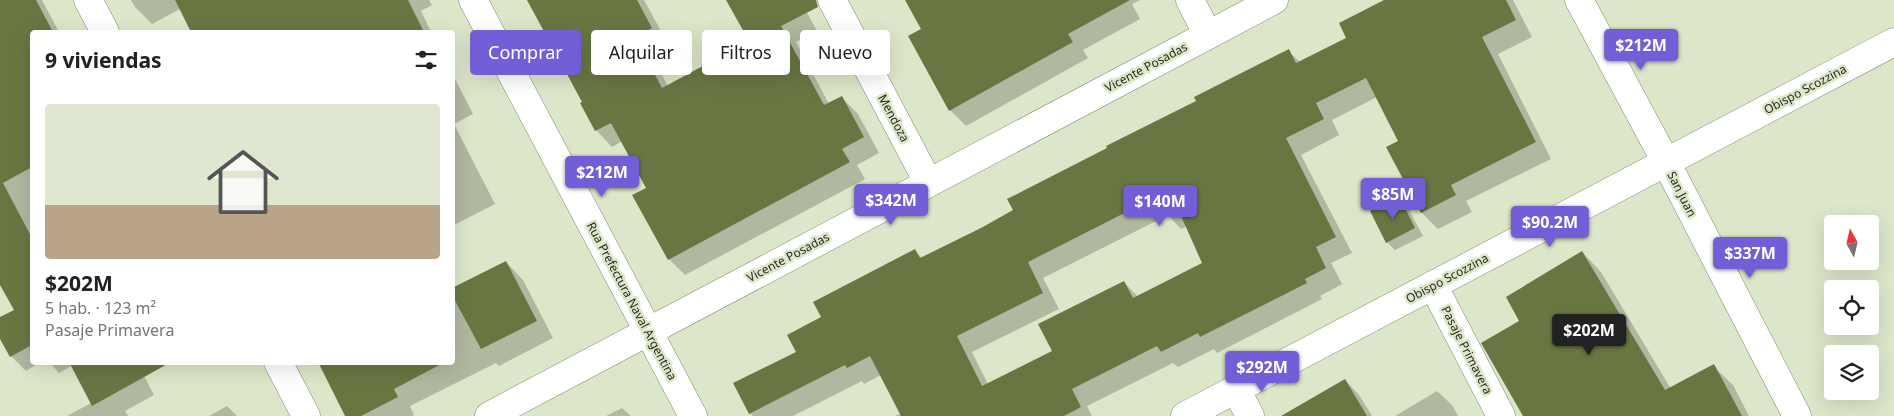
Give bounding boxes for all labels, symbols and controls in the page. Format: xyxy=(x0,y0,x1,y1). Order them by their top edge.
pin: $212M xyxy=(1606,28,1676,71)
chip: Comprar xyxy=(470,30,581,75)
chip: Alquilar xyxy=(591,30,692,75)
chip: Filtros xyxy=(702,30,790,75)
chip: Nuevo xyxy=(800,30,890,75)
text: $212M xyxy=(1615,34,1667,56)
street label: Vicente Posadas xyxy=(1102,38,1191,96)
text: 9 viviendas xyxy=(45,46,162,74)
icon: filters xyxy=(412,46,440,74)
street label: Obispo Scozzina xyxy=(1761,60,1849,118)
street label: Mendoza xyxy=(874,91,914,145)
icon: home xyxy=(198,137,288,227)
pin: $212M xyxy=(567,156,637,198)
text: $212M xyxy=(576,161,628,183)
street label: San Juan xyxy=(1663,168,1701,220)
pin: $85M xyxy=(1363,178,1423,220)
text: $85M xyxy=(1372,183,1414,205)
pin: $342M xyxy=(856,184,926,226)
pin: $140M xyxy=(1125,184,1195,227)
text: $342M xyxy=(865,189,917,211)
text: $140M xyxy=(1134,190,1186,212)
pin: $90.2M xyxy=(1509,206,1591,248)
text: $90.2M xyxy=(1522,211,1578,233)
north arrow xyxy=(1824,215,1879,270)
map controls xyxy=(1824,215,1879,400)
street label: Rua Prefectura Naval Argentina xyxy=(583,219,681,383)
street label: Vicente Posadas xyxy=(744,228,833,286)
pin: $337M xyxy=(1715,236,1785,279)
text: $337M xyxy=(1724,242,1776,264)
street label: Obispo Scozzina xyxy=(1403,249,1491,307)
text: $202M xyxy=(45,269,113,297)
button: locate xyxy=(1824,280,1879,335)
text: 5 hab. · 123 m² xyxy=(45,297,156,319)
street label: Pasaje Primavera xyxy=(1437,303,1497,397)
pin: $202M xyxy=(1554,314,1624,356)
text: Pasaje Primavera xyxy=(45,319,174,341)
text: $202M xyxy=(1563,319,1615,341)
button: layers xyxy=(1824,345,1879,400)
pin: $292M xyxy=(1227,350,1297,393)
text: $292M xyxy=(1236,356,1288,378)

